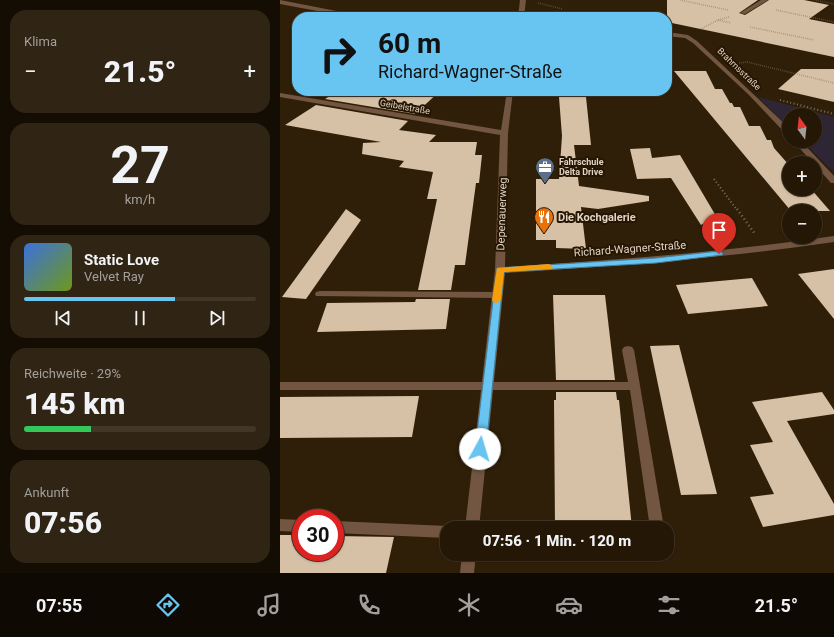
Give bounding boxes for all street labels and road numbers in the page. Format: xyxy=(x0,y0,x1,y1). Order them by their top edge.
street label: Brahmsstraße xyxy=(715,46,763,92)
street label: Geibelstraße xyxy=(379,98,431,116)
street label: Depenauerweg xyxy=(494,177,510,251)
street label: Richard-Wagner-Straße xyxy=(573,239,687,259)

